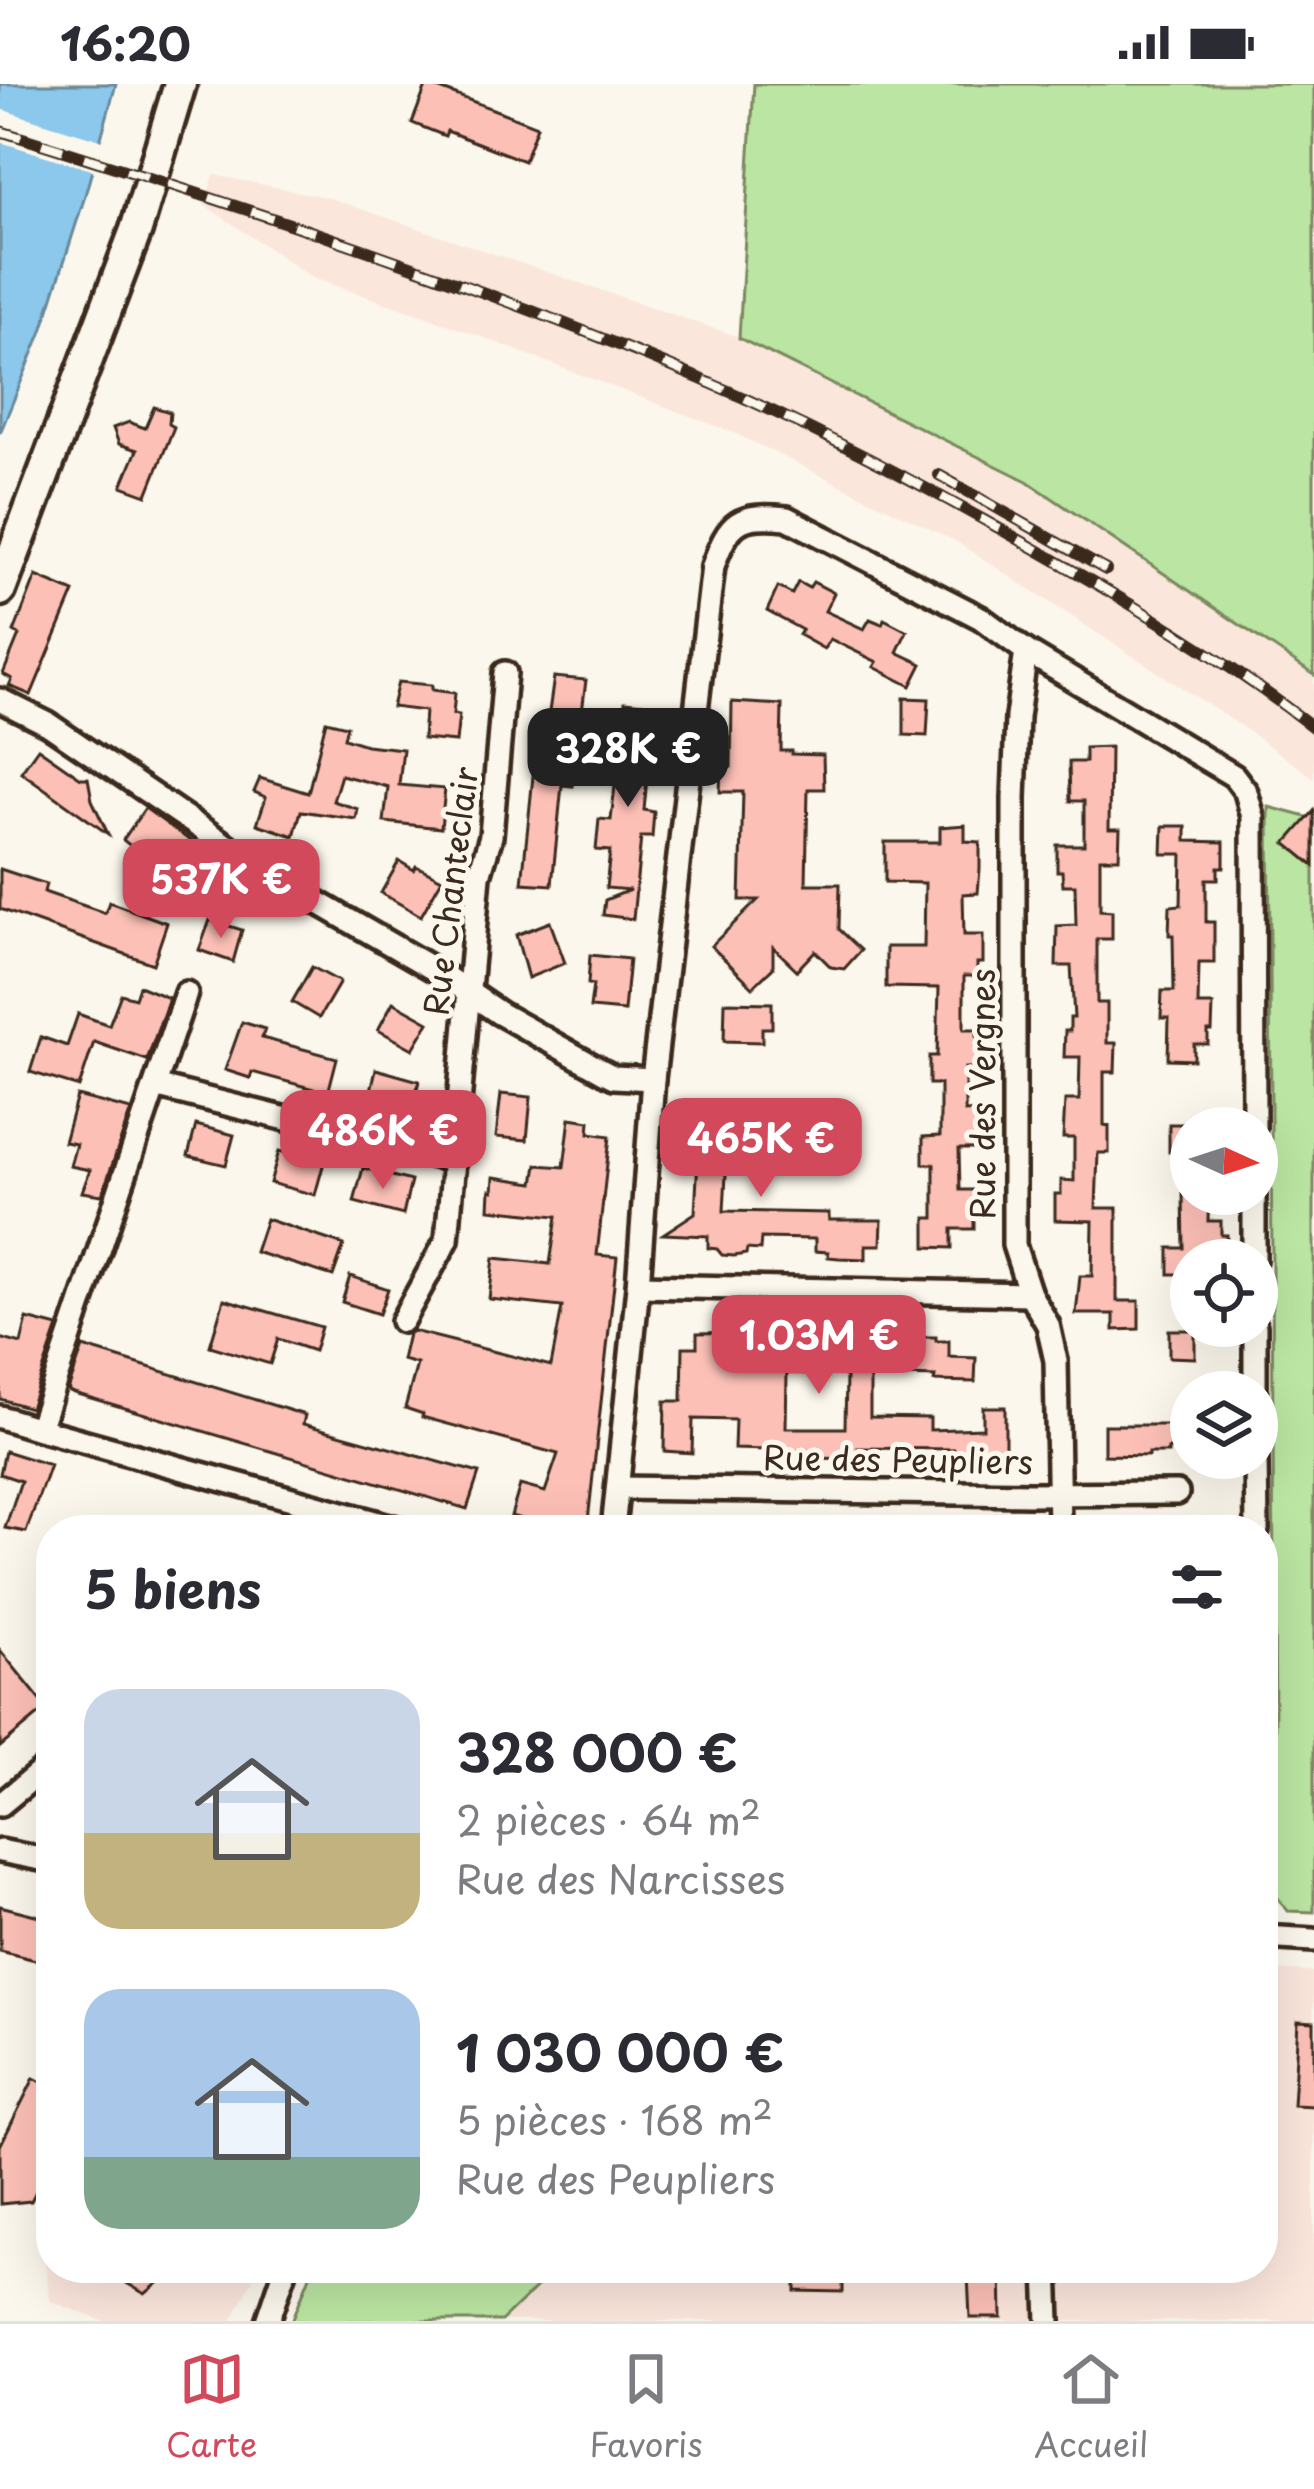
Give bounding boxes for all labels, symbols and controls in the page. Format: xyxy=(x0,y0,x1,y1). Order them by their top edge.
text: 16:20 xyxy=(60,8,191,76)
pin: 328K € xyxy=(530,708,726,810)
text: 328K € xyxy=(554,717,702,776)
street label: Rue Chanteclair xyxy=(409,764,489,1018)
pin: 537K € xyxy=(123,839,319,941)
text: 537K € xyxy=(150,848,292,907)
street label: Rue des Vergnes xyxy=(956,969,1006,1219)
pin: 486K € xyxy=(285,1090,481,1192)
pin: 465K € xyxy=(663,1098,859,1200)
text: 486K € xyxy=(307,1099,459,1158)
text: 465K € xyxy=(687,1107,835,1166)
north arrow xyxy=(1170,1107,1278,1215)
map controls xyxy=(1170,1107,1278,1479)
button: locate xyxy=(1170,1239,1278,1347)
pin: 1.03M € xyxy=(708,1295,930,1397)
text: 1.03M € xyxy=(739,1304,899,1363)
button: layers xyxy=(1170,1371,1278,1479)
street label: Rue des Peupliers xyxy=(763,1431,1033,1485)
text: 5 biens xyxy=(84,1549,261,1626)
icon: filters xyxy=(1164,1554,1230,1620)
text: 328 000 € xyxy=(456,1712,738,1789)
icon: home xyxy=(180,1737,324,1881)
text: 2 pièces · 64 m² xyxy=(456,1789,761,1848)
text: Rue des Narcisses xyxy=(456,1848,785,1907)
text: 1 030 000 € xyxy=(456,2012,784,2089)
icon: home xyxy=(180,2037,324,2181)
text: 5 pièces · 168 m² xyxy=(456,2089,773,2148)
text: Rue des Peupliers xyxy=(456,2148,775,2207)
tab: Carte xyxy=(166,2346,257,2468)
tab: Favoris xyxy=(589,2346,703,2468)
tab: Accueil xyxy=(1034,2346,1148,2468)

